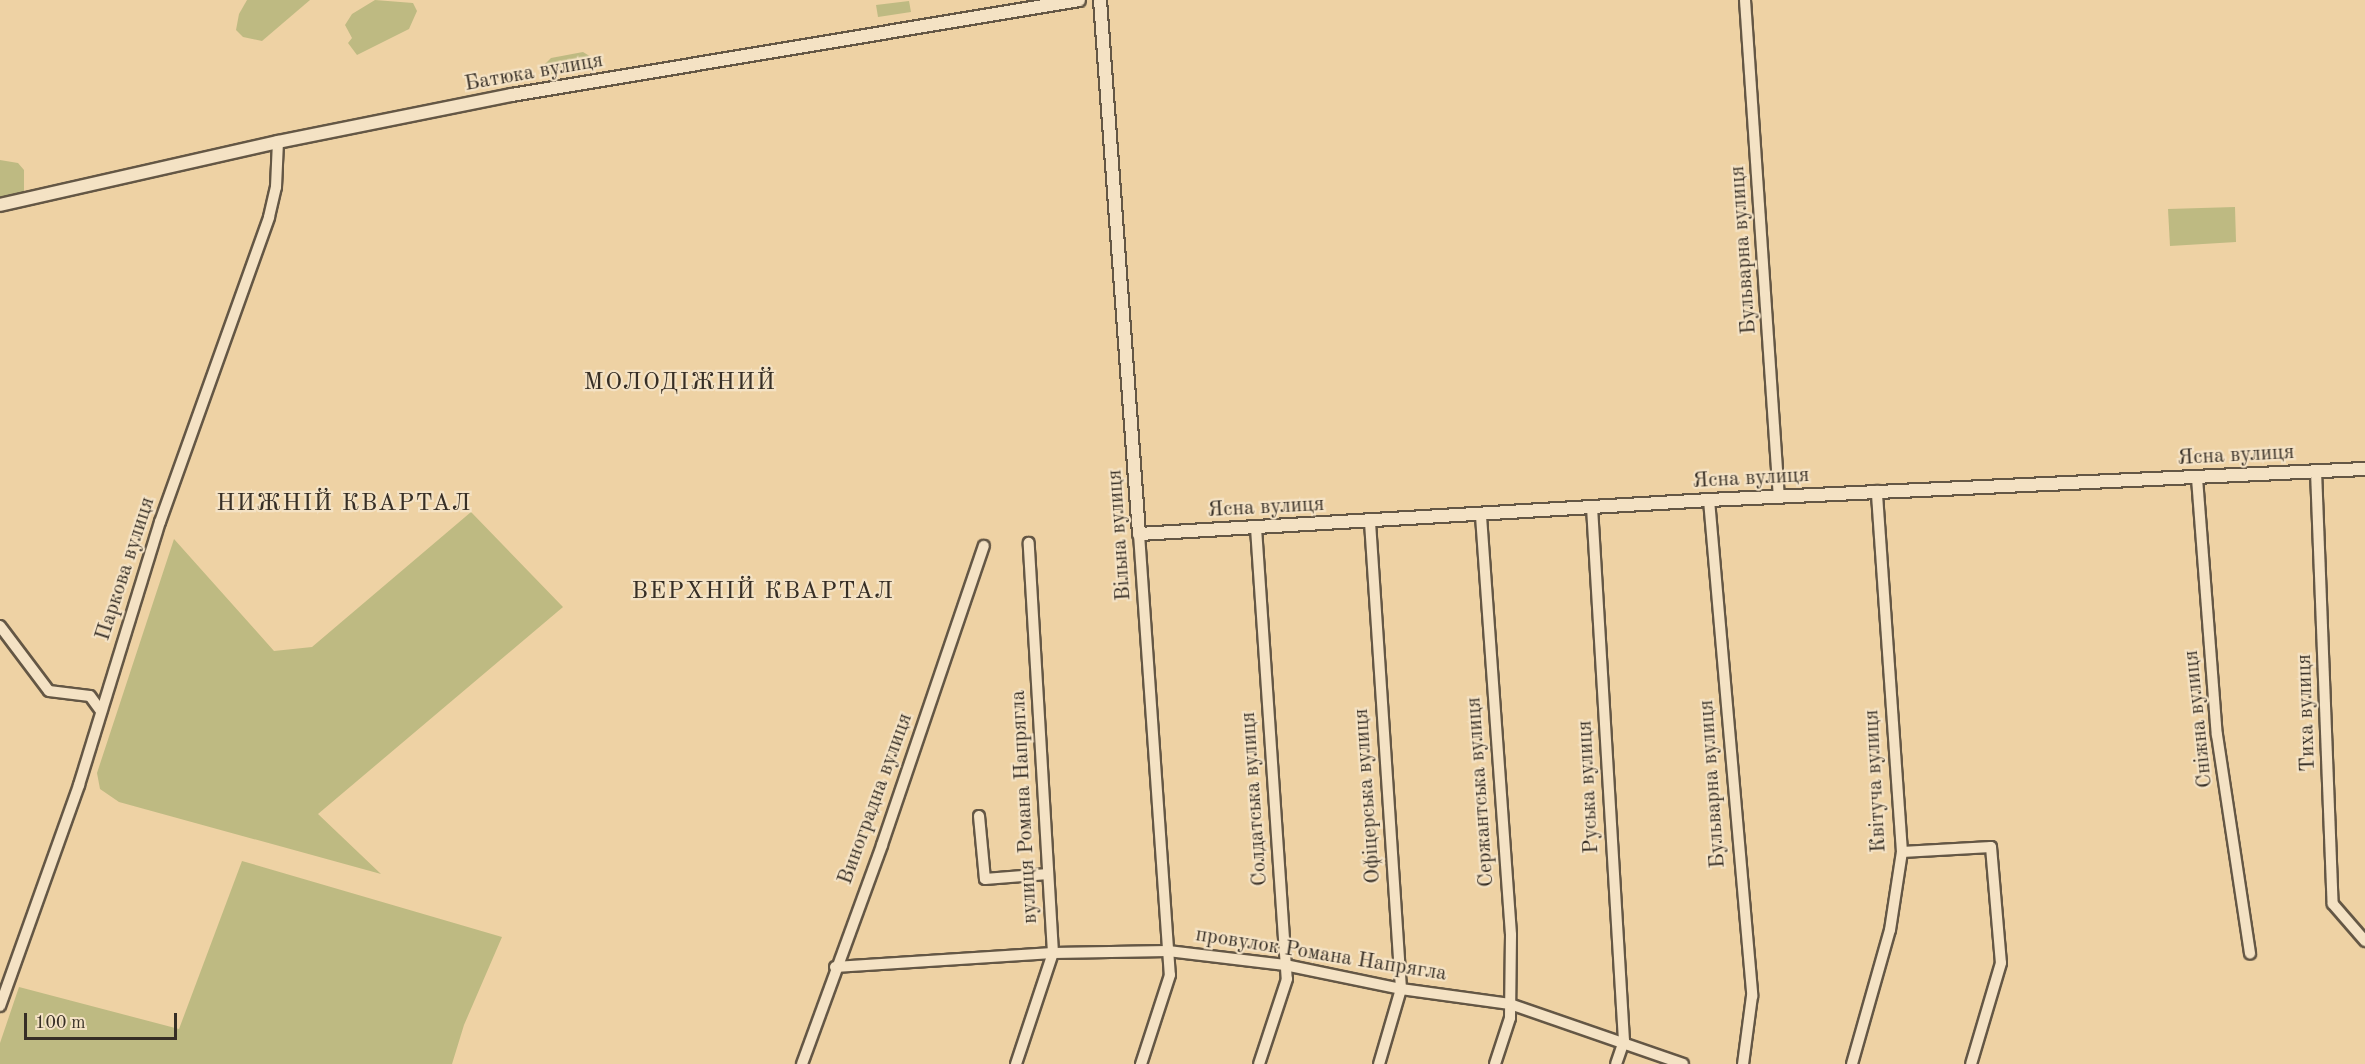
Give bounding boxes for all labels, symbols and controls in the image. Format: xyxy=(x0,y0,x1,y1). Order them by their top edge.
street label: Батюка вулиця xyxy=(463,48,605,98)
street label: Бульварна вулиця xyxy=(1726,165,1762,335)
district label: МОЛОДІЖНИЙ xyxy=(584,370,776,398)
street label: Ясна вулиця xyxy=(2177,440,2295,472)
street label: Ясна вулиця xyxy=(1692,463,1810,495)
street label: Вільна вулиця xyxy=(1103,469,1137,601)
district label: НИЖНІЙ КВАРТАЛ xyxy=(216,491,472,519)
street label: Ясна вулиця xyxy=(1207,492,1325,524)
street label: Паркова вулиця xyxy=(91,494,161,644)
district label: ВЕРХНІЙ КВАРТАЛ xyxy=(631,579,895,607)
street label: Сніжна вулиця xyxy=(2179,649,2219,789)
street label: Тиха вулиця xyxy=(2292,654,2322,772)
street label: вулиця Романа Напрягла xyxy=(1006,690,1044,924)
street label: Сержантська вулиця xyxy=(1462,696,1500,888)
street label: Бульварна вулиця xyxy=(1695,699,1731,869)
street label: Офіцерська вулиця xyxy=(1349,708,1387,884)
street label: Квітуча вулиця xyxy=(1860,709,1892,853)
street label: Виноградна вулиця xyxy=(833,710,919,888)
street label: Солдатська вулиця xyxy=(1236,711,1274,887)
street label: Руська вулиця xyxy=(1573,720,1605,854)
street label: провулок Романа Напрягла xyxy=(1194,923,1448,987)
scale bar xyxy=(27,1001,180,1039)
text: 100 m xyxy=(35,1014,86,1032)

